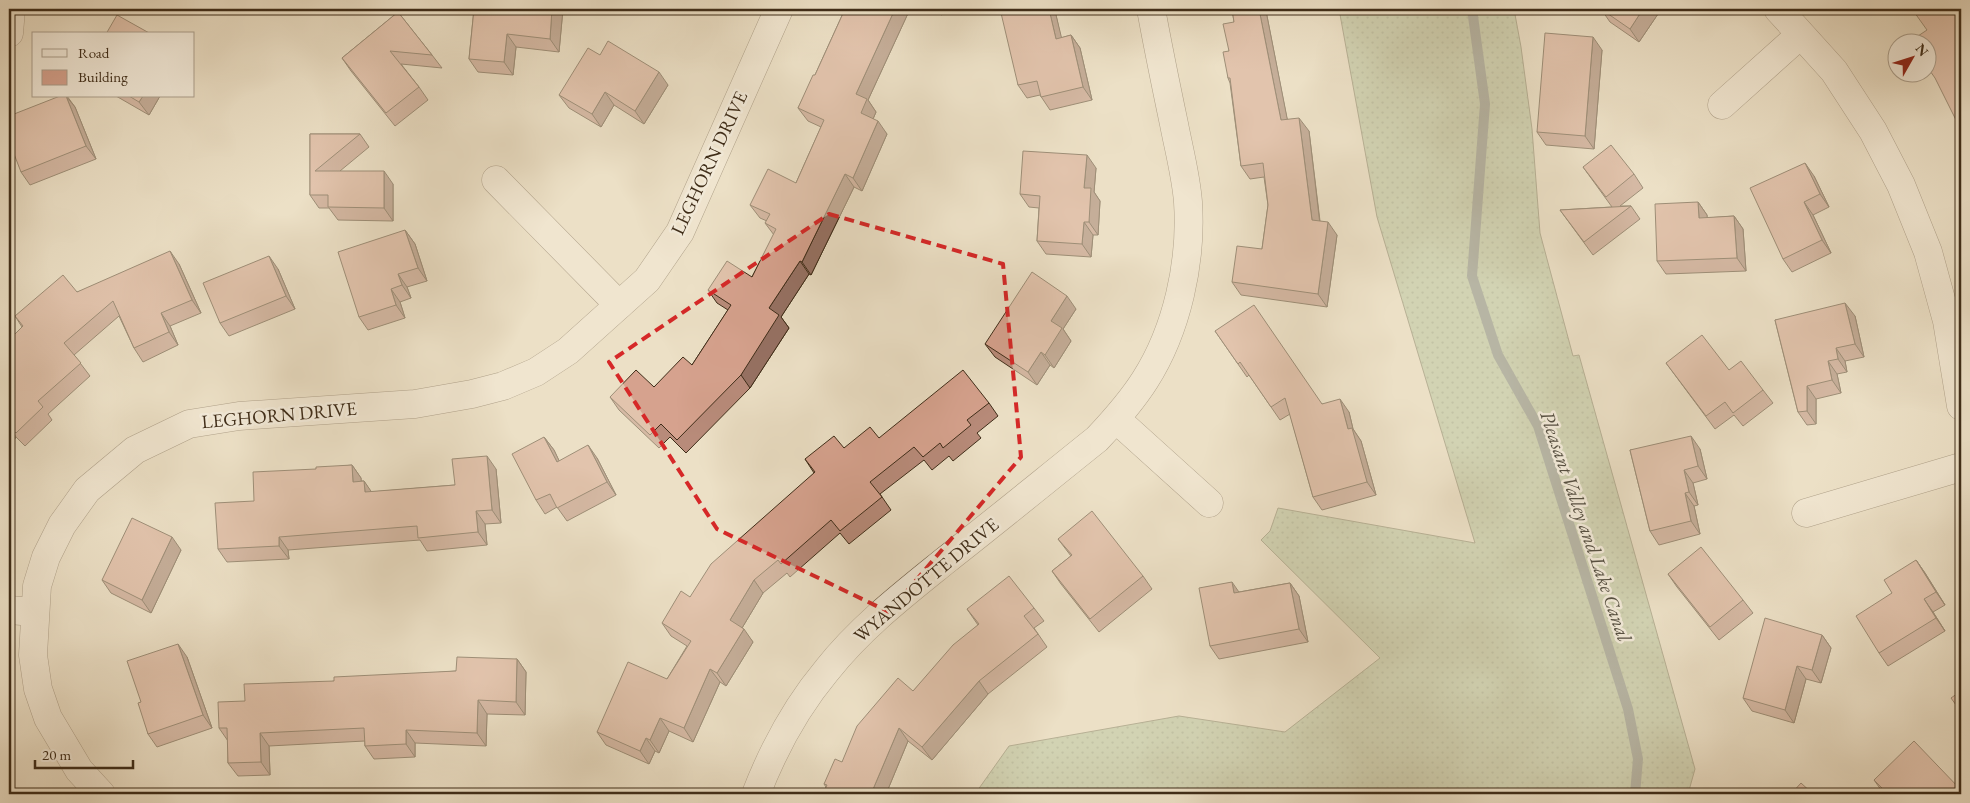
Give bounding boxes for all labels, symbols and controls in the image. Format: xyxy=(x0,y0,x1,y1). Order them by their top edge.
legend xyxy=(32,32,195,98)
north arrow xyxy=(1888,32,1938,82)
text: N xyxy=(1912,40,1933,60)
text: Road xyxy=(78,43,110,62)
text: Building xyxy=(78,67,128,86)
street label: LEGHORN DRIVE xyxy=(665,87,753,239)
street label: LEGHORN DRIVE xyxy=(200,396,358,434)
water label: Pleasant Valley and Lake Canal xyxy=(1534,407,1638,646)
street label: WYANDOTTE DRIVE xyxy=(848,512,1004,648)
scale bar xyxy=(35,738,132,770)
text: 20 m xyxy=(42,745,71,764)

